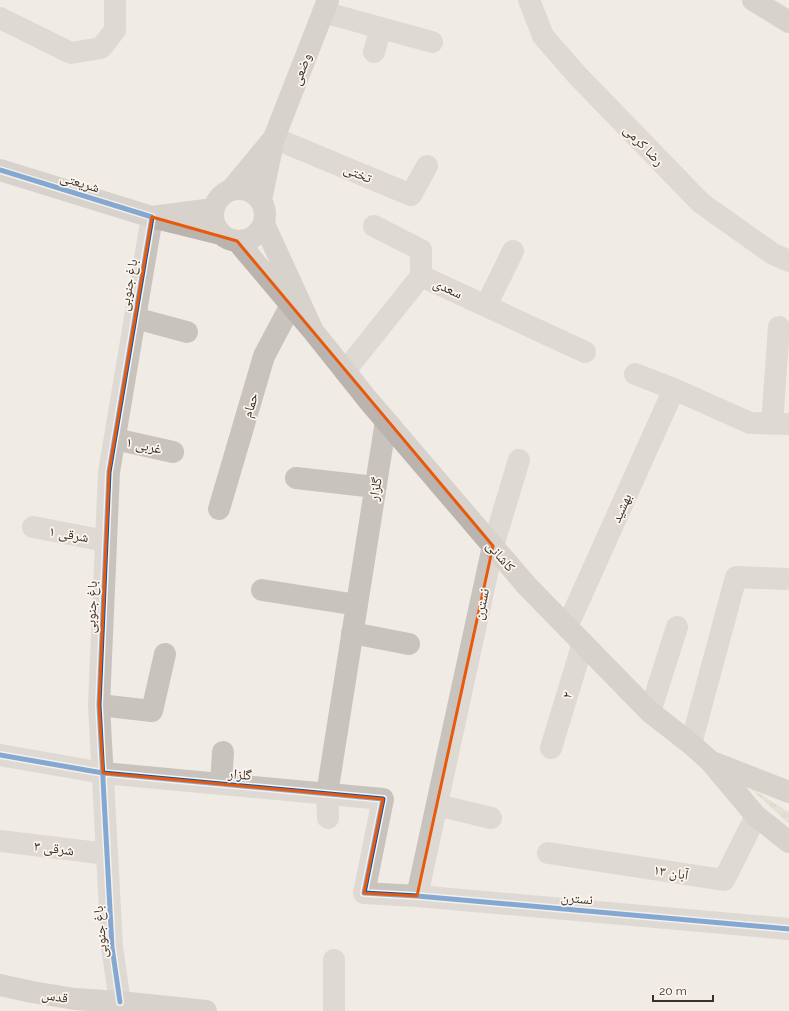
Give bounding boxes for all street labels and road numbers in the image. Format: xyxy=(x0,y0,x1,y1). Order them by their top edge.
street label: وضعی xyxy=(288,51,315,88)
street label: رضا کرمی xyxy=(620,121,667,170)
street label: تختی xyxy=(341,160,375,187)
street label: شریعتی xyxy=(58,168,102,196)
street label: باغ جنوبی xyxy=(116,258,142,313)
street label: سعدی xyxy=(430,274,465,303)
street label: حمام xyxy=(239,391,263,420)
street label: ۱ غربی xyxy=(124,433,163,458)
street label: گلزار xyxy=(365,476,386,503)
street label: بهشید xyxy=(608,491,635,525)
street label: ۱ شرقی xyxy=(48,523,90,546)
street label: کاشانی xyxy=(483,537,519,575)
street label: باغ جنوبی xyxy=(82,580,102,634)
street label: نسترن xyxy=(470,587,493,622)
street label: ۲ xyxy=(558,690,576,700)
street label: گلزار xyxy=(226,765,253,784)
street label: ۳ شرقی xyxy=(33,838,75,859)
street label: ۱۳ آبان xyxy=(652,861,690,884)
street label: نسترن xyxy=(560,889,594,908)
street label: باغ جنوبی xyxy=(90,905,112,959)
street label: قدس xyxy=(40,986,70,1007)

